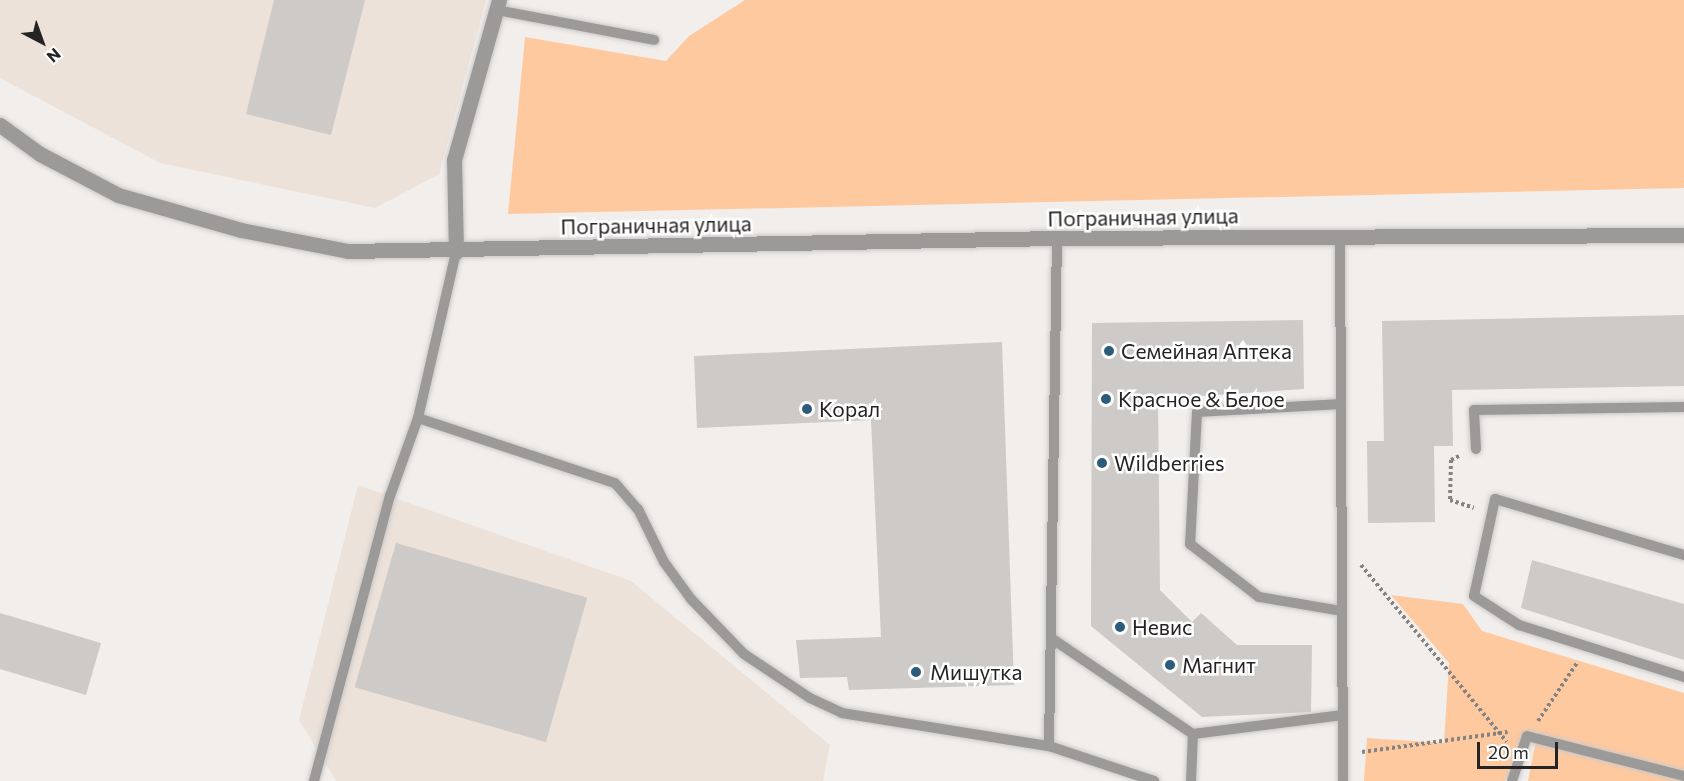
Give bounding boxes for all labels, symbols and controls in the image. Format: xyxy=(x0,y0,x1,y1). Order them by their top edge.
north arrow xyxy=(12,12,72,72)
text: N xyxy=(43,45,65,67)
street label: Пограничная улица xyxy=(1047,203,1239,231)
street label: Пограничная улица xyxy=(560,211,752,239)
place label: Семейная Аптека xyxy=(1121,338,1292,364)
marker: Семейная Аптека xyxy=(1102,344,1116,358)
place label: Красное & Белое xyxy=(1118,386,1285,412)
marker: Красное & Белое xyxy=(1099,392,1113,406)
place label: Корал xyxy=(819,396,880,422)
marker: Корал xyxy=(800,402,814,416)
place label: Wildberries xyxy=(1114,450,1225,476)
marker: Wildberries xyxy=(1095,456,1109,470)
place label: Невис xyxy=(1132,614,1192,640)
marker: Невис xyxy=(1113,620,1127,634)
place label: Магнит xyxy=(1182,652,1256,678)
marker: Магнит xyxy=(1163,658,1177,672)
place label: Мишутка xyxy=(930,659,1022,685)
marker: Мишутка xyxy=(907,663,925,681)
scale bar xyxy=(1480,730,1561,768)
text: 20 m xyxy=(1488,741,1529,763)

